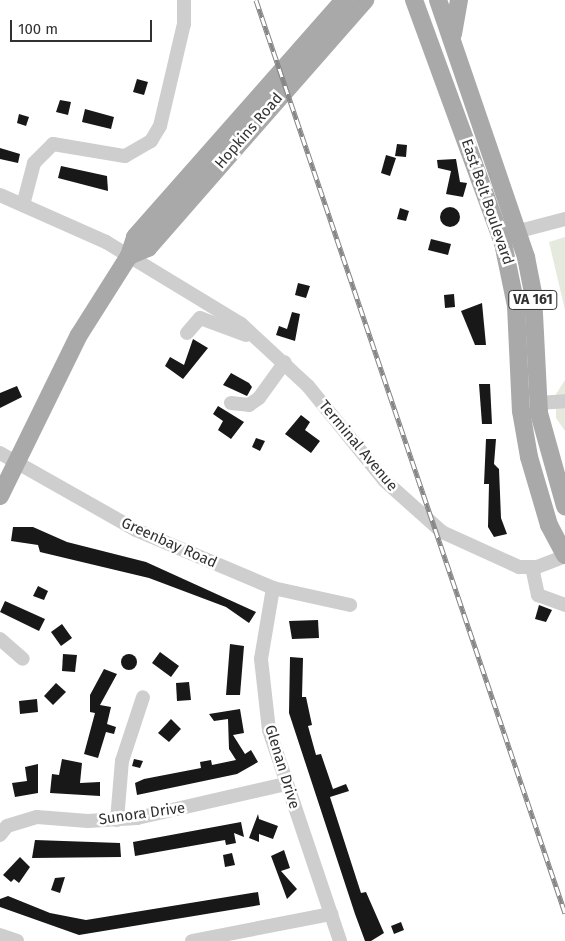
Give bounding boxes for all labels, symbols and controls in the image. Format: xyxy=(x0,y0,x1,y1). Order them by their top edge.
scale bar xyxy=(12,10,155,42)
text: 100 m xyxy=(18,20,58,38)
street label: Hopkins Road xyxy=(211,90,287,172)
street label: East Belt Boulevard xyxy=(457,137,517,267)
road number: VA 161 xyxy=(508,288,558,312)
street label: Terminal Avenue xyxy=(315,397,401,495)
street label: Greenbay Road xyxy=(118,514,220,572)
street label: Glenan Drive xyxy=(261,723,303,811)
street label: Sunora Drive xyxy=(98,799,186,829)

